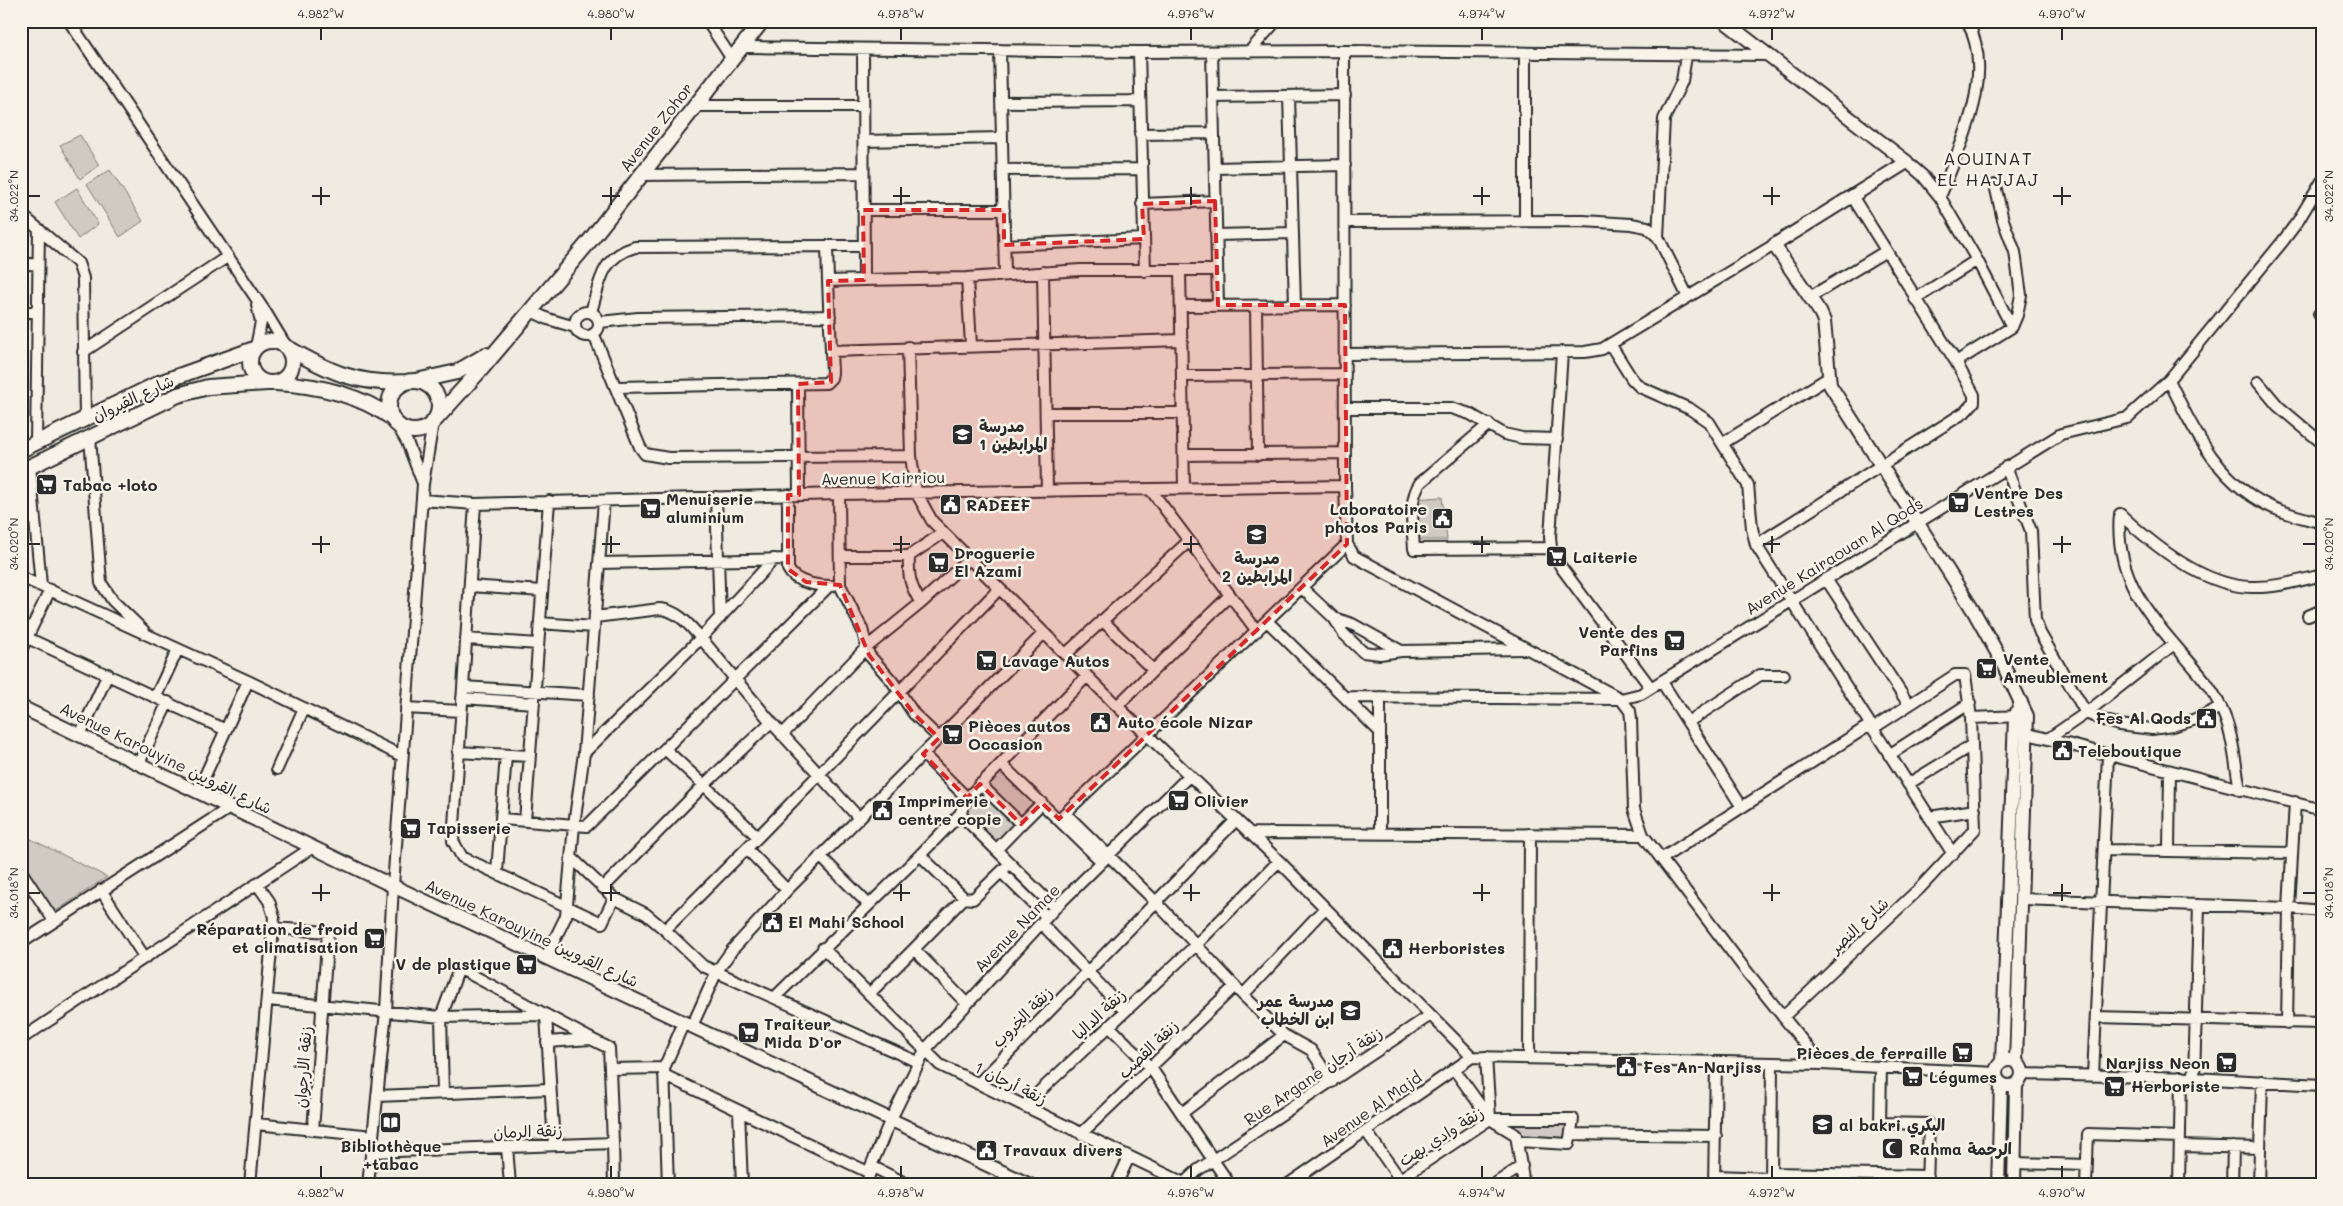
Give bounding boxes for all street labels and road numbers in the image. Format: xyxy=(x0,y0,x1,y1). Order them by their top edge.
street label: Avenue Zohor xyxy=(614,78,697,175)
street label: شارع القيروان xyxy=(89,370,178,427)
street label: Avenue Kairriou xyxy=(821,466,945,489)
street label: Avenue Kairaouan Al Qods xyxy=(1741,492,1926,619)
street label: Avenue Karouyine شارع القرويين xyxy=(56,697,276,820)
street label: Avenue Karouyine شارع القرويين xyxy=(421,874,642,993)
street label: Avenue Namae xyxy=(969,879,1064,976)
street label: شارع النصر xyxy=(1823,892,1894,960)
street label: زنقة الخروب xyxy=(987,982,1057,1052)
street label: زنقة الداليا xyxy=(1068,984,1130,1044)
street label: زنقة القصب xyxy=(1113,1015,1182,1083)
street label: Rue Argane زنقة أرجان xyxy=(1240,1022,1386,1130)
street label: زنقة الأرجوان xyxy=(289,1025,317,1109)
street label: زنقة أرجان 1 xyxy=(971,1056,1051,1109)
street label: Avenue Al Majd xyxy=(1316,1066,1425,1151)
street label: زنقة وادي بهت xyxy=(1394,1101,1488,1172)
street label: زنقة الرمان xyxy=(493,1119,563,1142)

